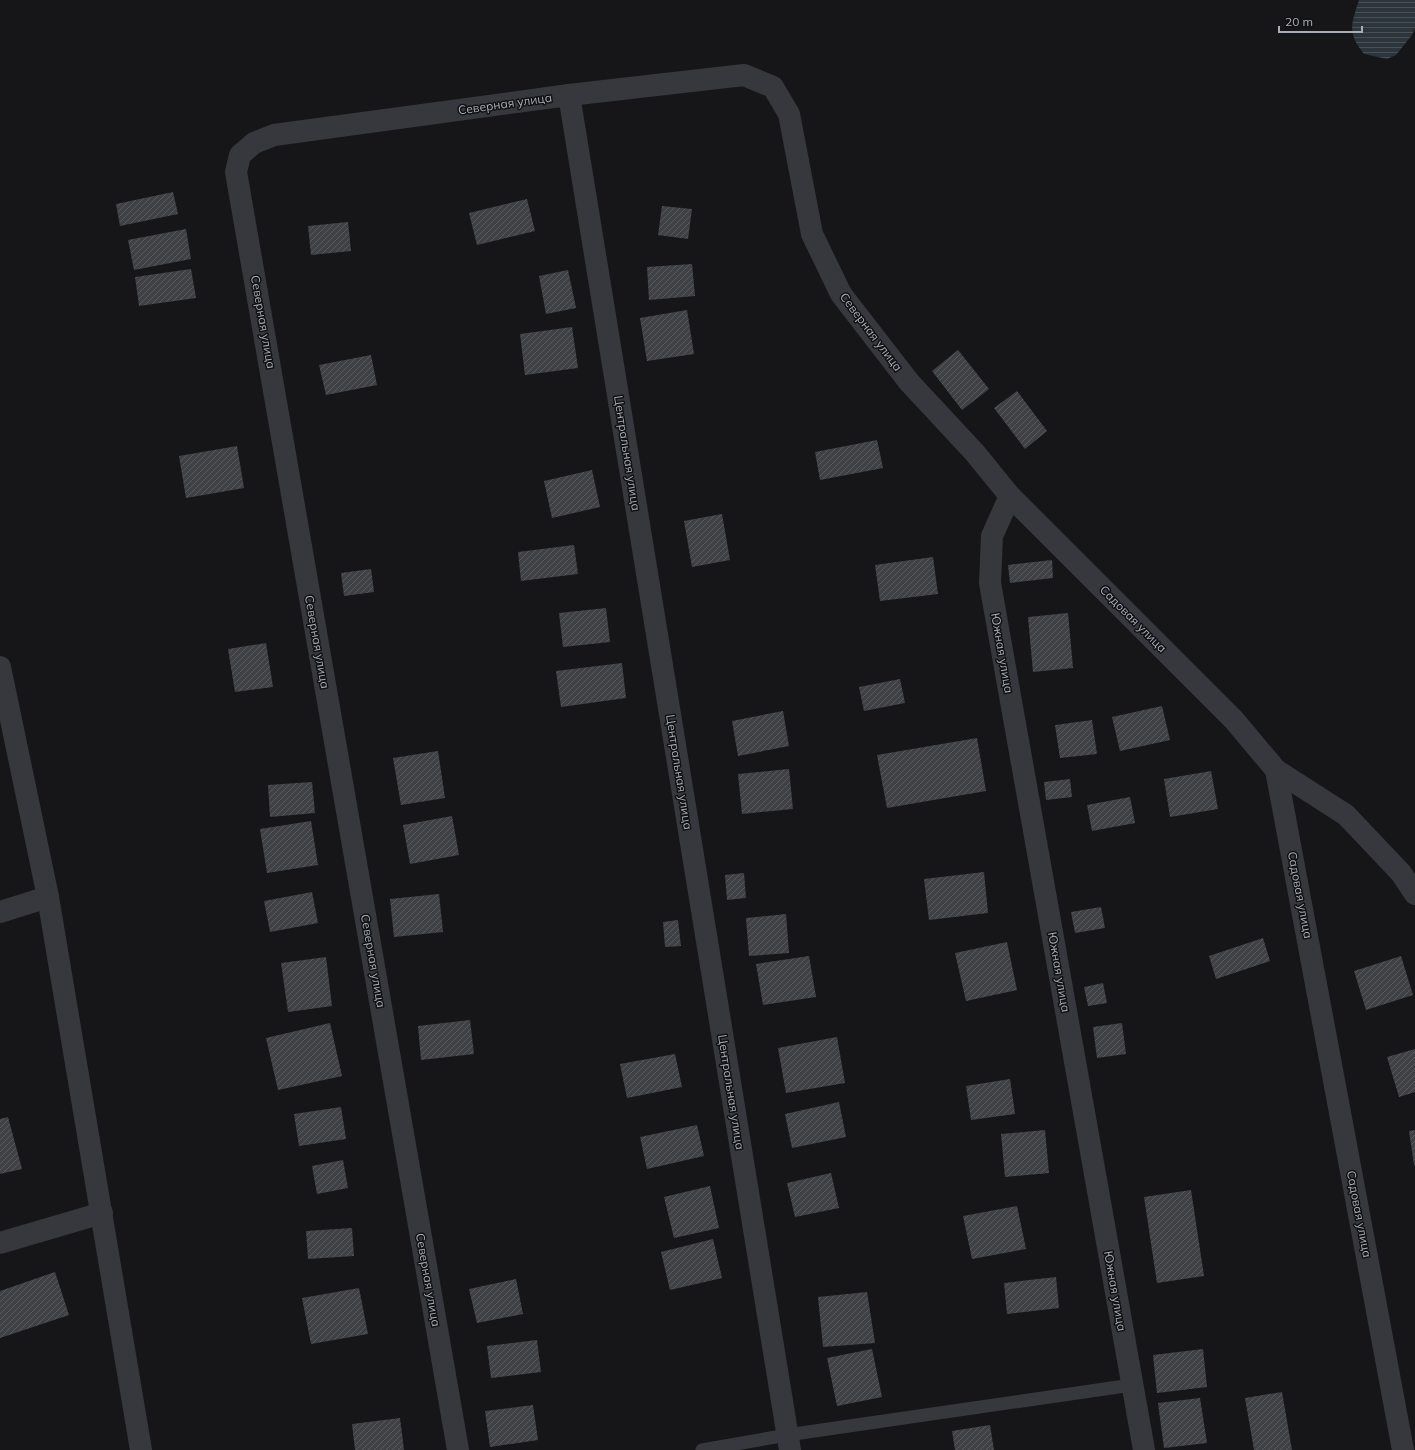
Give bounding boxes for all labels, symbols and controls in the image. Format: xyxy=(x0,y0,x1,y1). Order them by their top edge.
scale bar xyxy=(1279,8,1362,34)
text: 20 m xyxy=(1285,14,1313,29)
street label: Северная улица xyxy=(457,89,553,118)
street label: Северная улица xyxy=(248,274,279,370)
street label: Северная улица xyxy=(837,289,906,374)
street label: Центральная улица xyxy=(611,394,644,512)
street label: Садовая улица xyxy=(1097,582,1170,655)
street label: Северная улица xyxy=(302,594,333,690)
street label: Южная улица xyxy=(988,612,1017,694)
street label: Центральная улица xyxy=(663,713,696,831)
street label: Садовая улица xyxy=(1285,850,1316,940)
street label: Северная улица xyxy=(358,913,389,1009)
street label: Южная улица xyxy=(1045,931,1074,1013)
street label: Центральная улица xyxy=(715,1033,748,1151)
street label: Садовая улица xyxy=(1344,1169,1375,1259)
street label: Северная улица xyxy=(413,1232,444,1328)
street label: Южная улица xyxy=(1101,1250,1130,1332)

